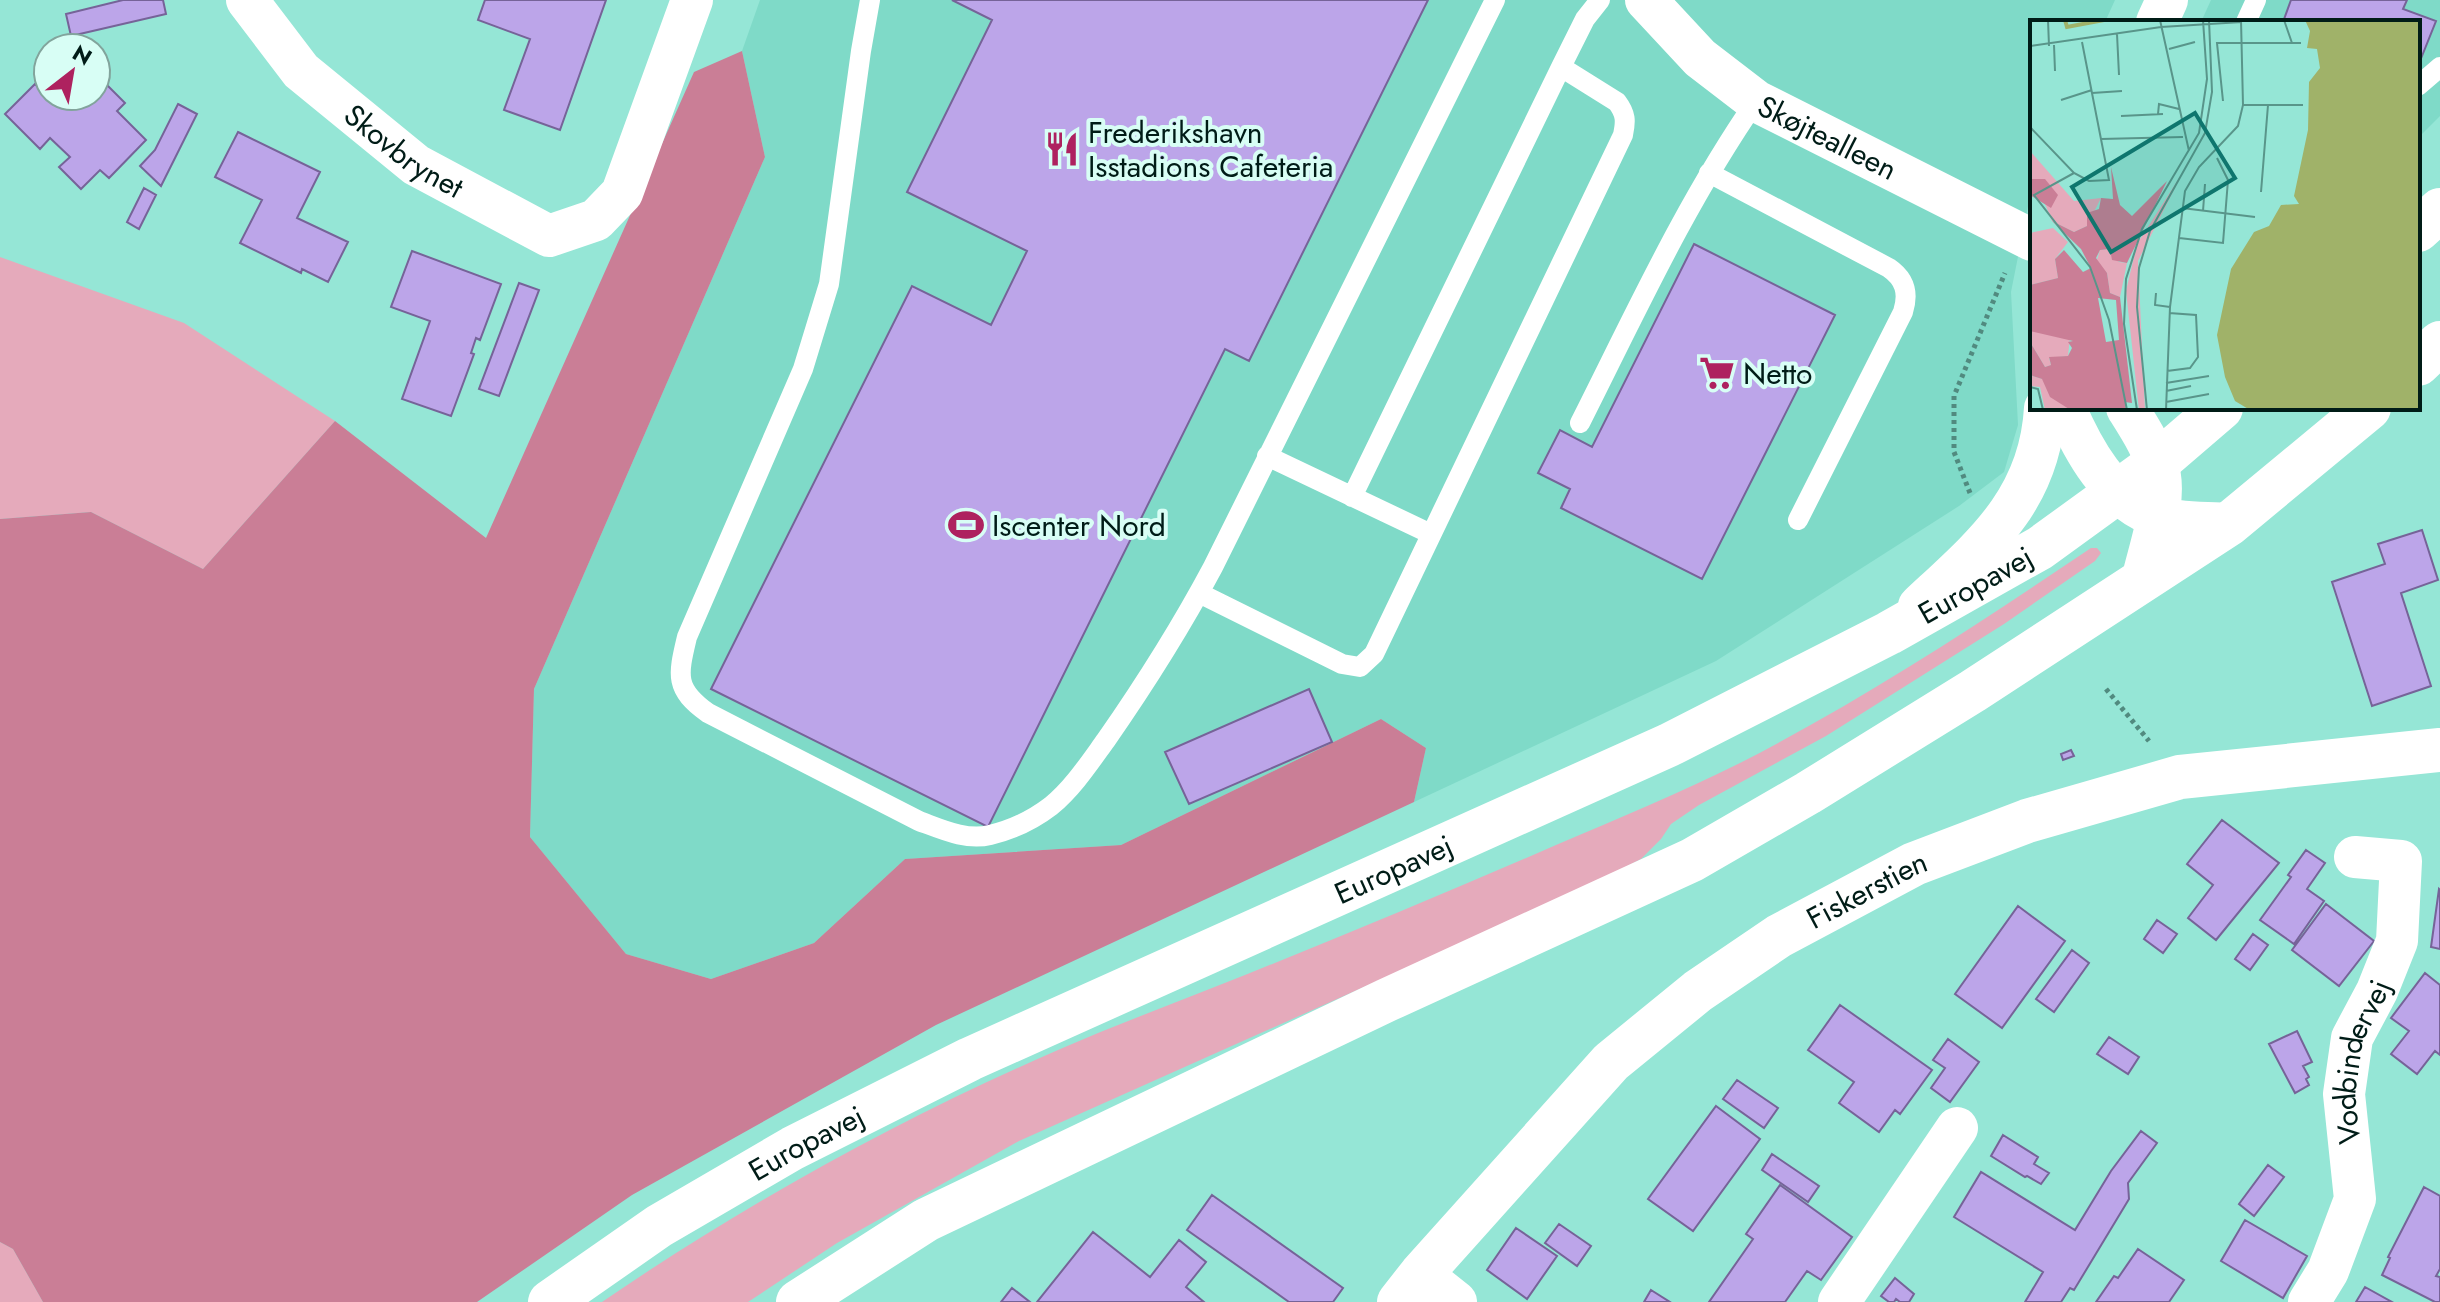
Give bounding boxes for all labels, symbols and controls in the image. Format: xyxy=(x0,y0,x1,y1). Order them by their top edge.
inset map xyxy=(2030,20,2420,410)
north arrow xyxy=(32,32,112,112)
text: N xyxy=(67,37,98,73)
street label: Skøjtealleen xyxy=(1750,84,1905,190)
street label: Skovbrynet xyxy=(335,93,472,209)
place label: Frederikshavn Isstadions Cafeteria xyxy=(1088,111,1333,188)
restaurant icon: Frederikshavn Isstadions Cafeteria xyxy=(1043,130,1081,168)
place label: Netto xyxy=(1743,352,1812,395)
supermarket icon: Netto xyxy=(1698,354,1736,392)
place label: Iscenter Nord xyxy=(992,504,1166,547)
sports icon: Iscenter Nord xyxy=(947,506,985,544)
street label: Europavej xyxy=(1910,535,2040,634)
street label: Europavej xyxy=(1327,824,1459,914)
street label: Fiskerstien xyxy=(1799,840,1933,939)
street label: Vodbindervej xyxy=(2323,973,2401,1146)
street label: Europavej xyxy=(740,1094,871,1191)

